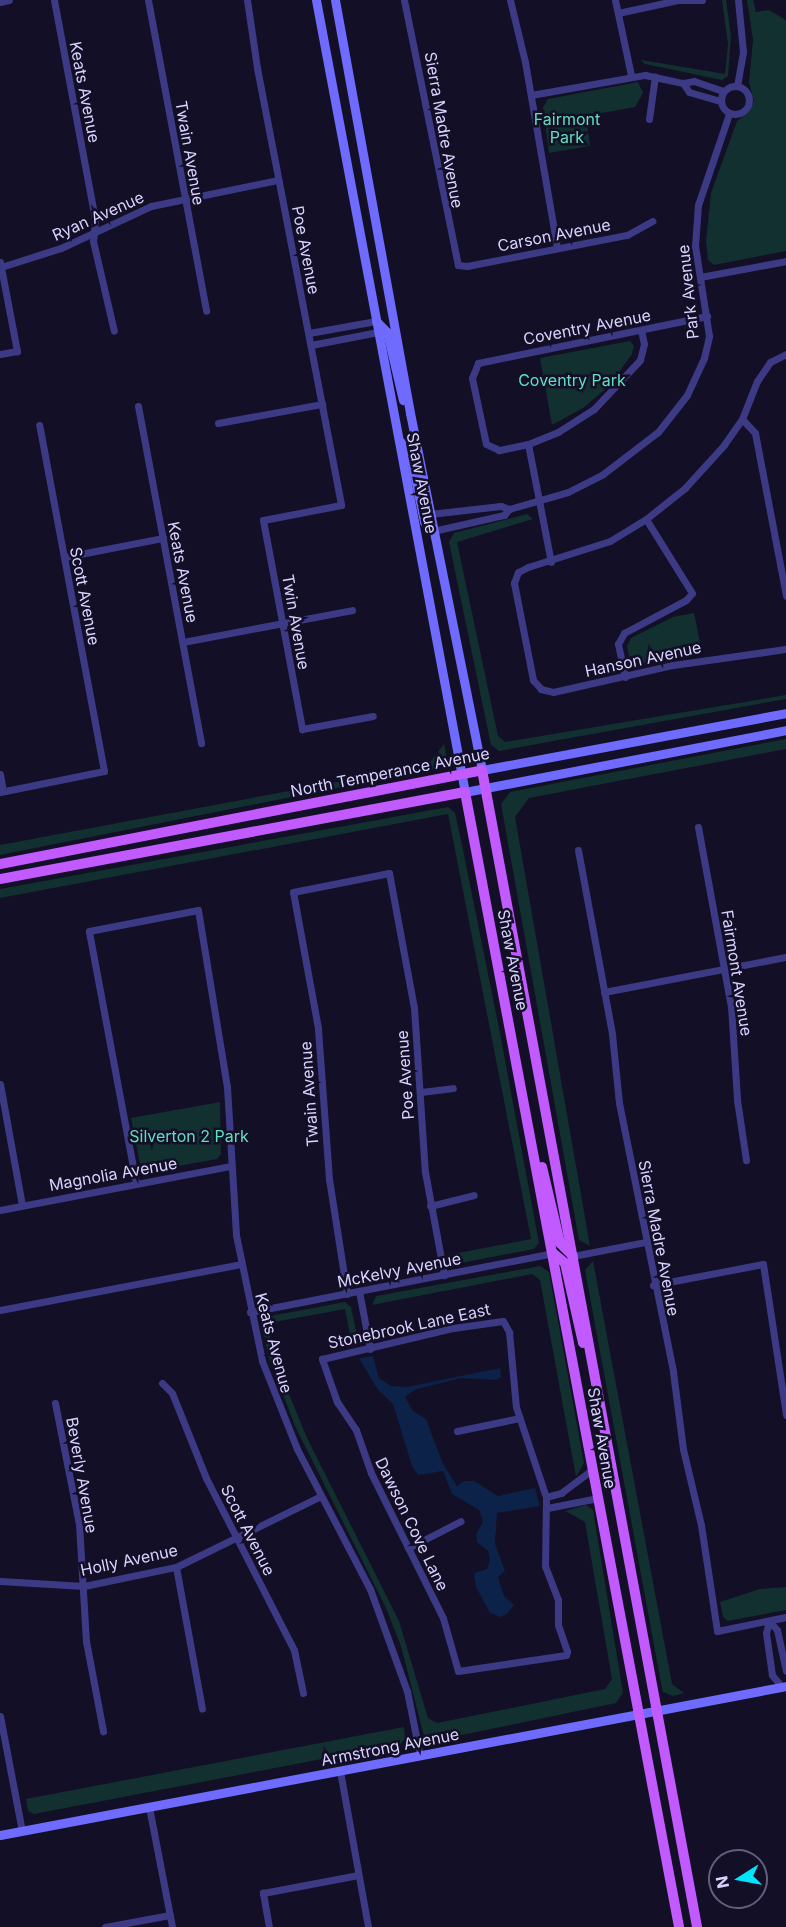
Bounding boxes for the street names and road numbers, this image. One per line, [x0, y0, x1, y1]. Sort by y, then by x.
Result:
street label: Keats Avenue [66, 40, 104, 144]
street label: Sierra Madre Avenue [421, 50, 467, 210]
street label: Twain Avenue [171, 99, 209, 207]
street label: Ryan Avenue [49, 187, 147, 245]
street label: Poe Avenue [288, 204, 324, 296]
street label: Carson Avenue [496, 215, 612, 255]
street label: Park Avenue [673, 244, 703, 340]
street label: Coventry Avenue [522, 305, 652, 349]
street label: Shaw Avenue [403, 431, 441, 535]
street label: Keats Avenue [164, 520, 202, 624]
street label: Scott Avenue [66, 545, 104, 647]
street label: Twin Avenue [278, 573, 314, 671]
street label: Hanson Avenue [583, 637, 703, 681]
street label: North Temperance Avenue [289, 743, 491, 801]
street label: Shaw Avenue [494, 908, 532, 1012]
street label: Fairmont Avenue [718, 909, 756, 1037]
street label: Poe Avenue [392, 1030, 418, 1120]
street label: Twain Avenue [296, 1041, 322, 1147]
street label: Magnolia Avenue [47, 1153, 179, 1195]
street label: Sierra Madre Avenue [634, 1158, 684, 1318]
street label: McKelvy Avenue [335, 1249, 463, 1291]
street label: Keats Avenue [251, 1291, 297, 1395]
street label: Stonebrook Lane East [326, 1299, 492, 1353]
street label: Shaw Avenue [584, 1386, 620, 1490]
street label: Beverly Avenue [62, 1416, 102, 1534]
street label: Dawson Cove Lane [371, 1454, 453, 1594]
street label: Scott Avenue [217, 1481, 279, 1579]
street label: Holly Avenue [79, 1540, 179, 1580]
street label: Armstrong Avenue [319, 1724, 461, 1770]

